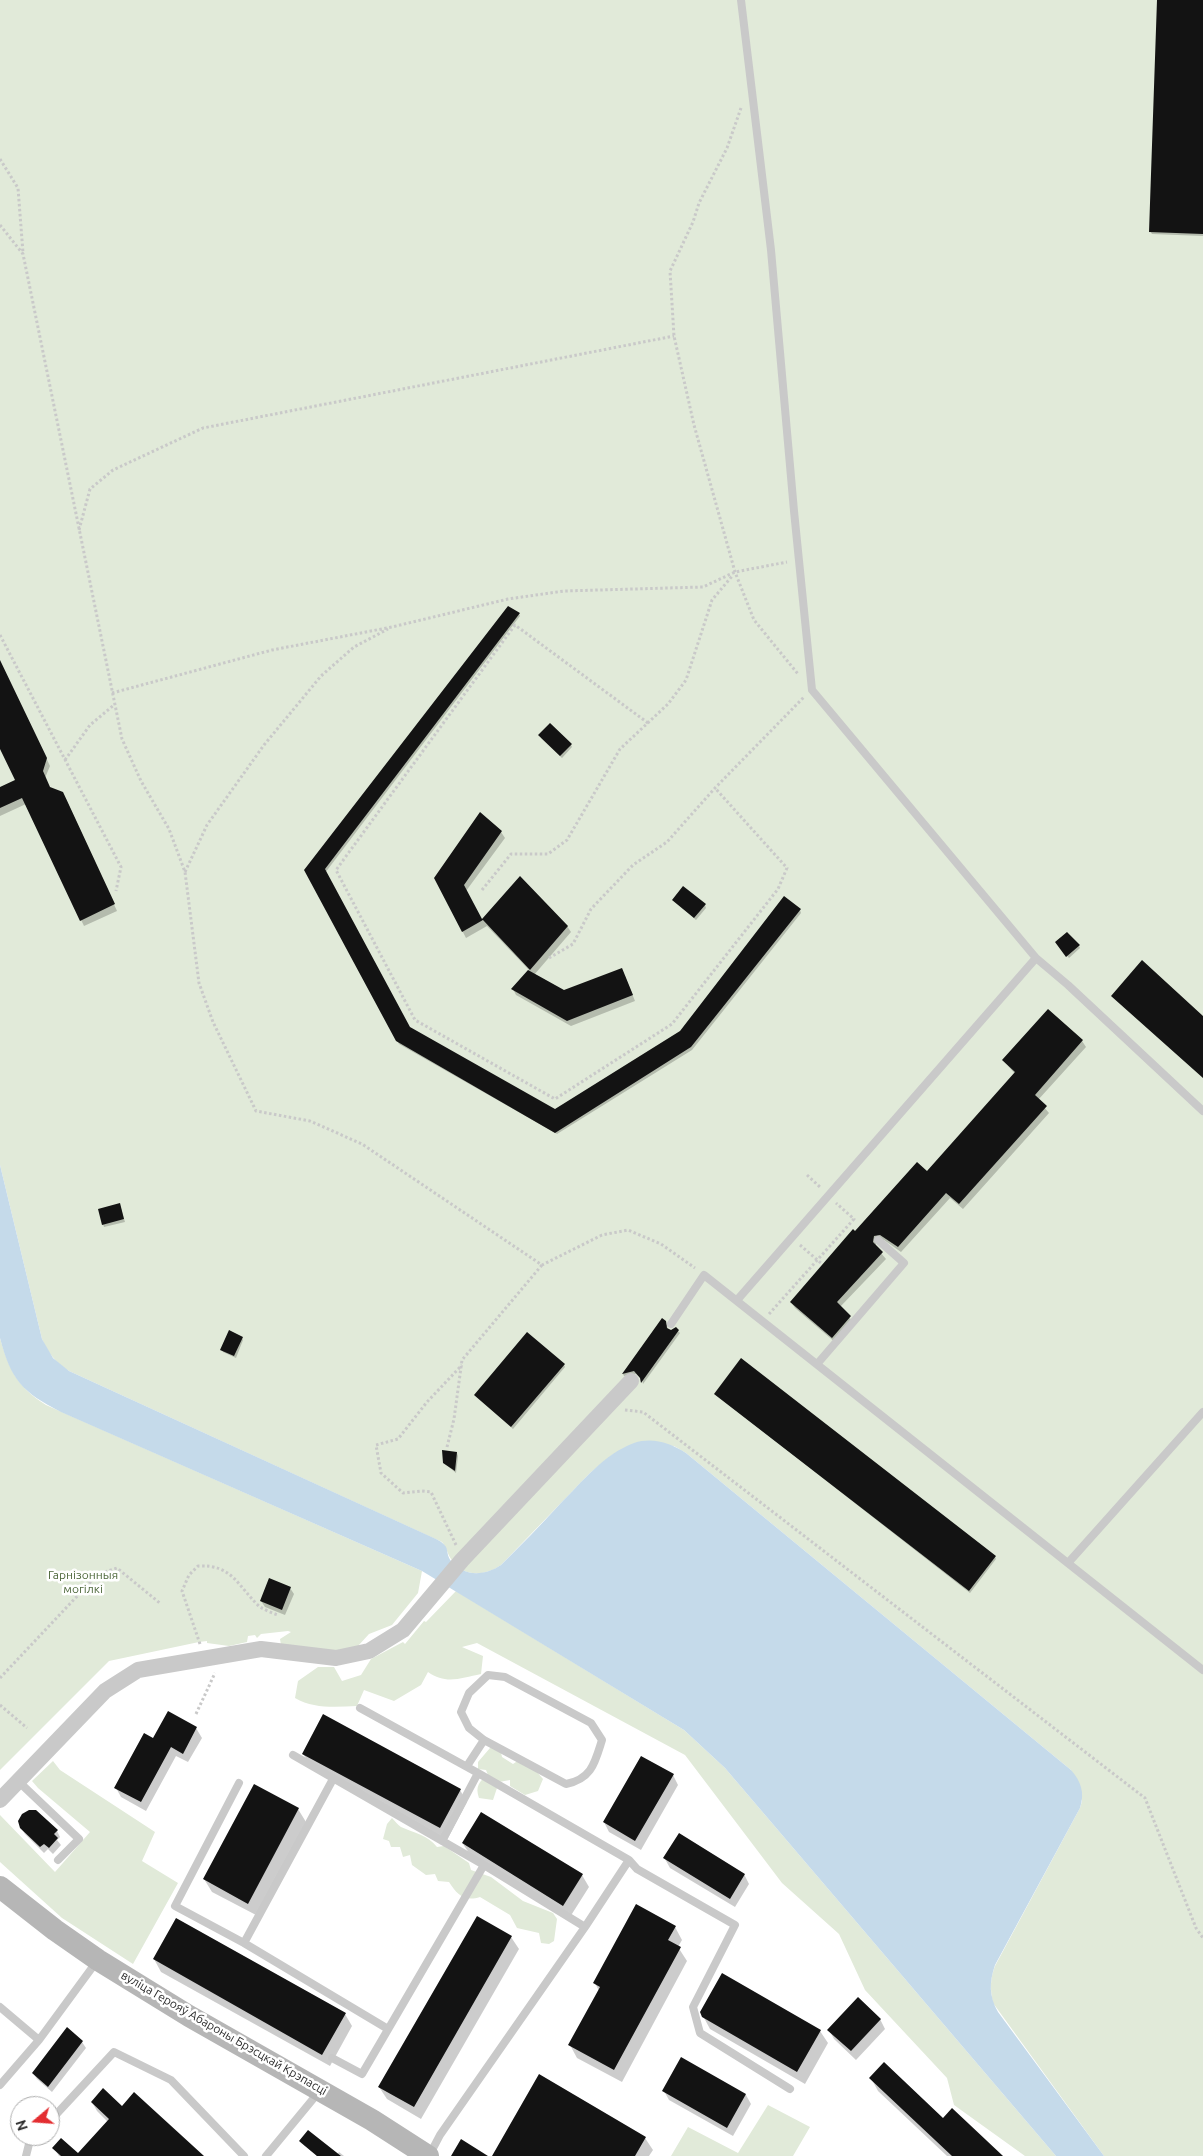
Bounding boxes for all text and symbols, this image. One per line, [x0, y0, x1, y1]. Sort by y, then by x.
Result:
park label: Гарнізонныя могілкі [48, 1568, 118, 1596]
street label: вуліца Герояў Абароны Брэсцкай Крэпасці [118, 1968, 330, 2098]
north arrow [10, 2096, 60, 2146]
text: N [12, 2118, 31, 2133]

